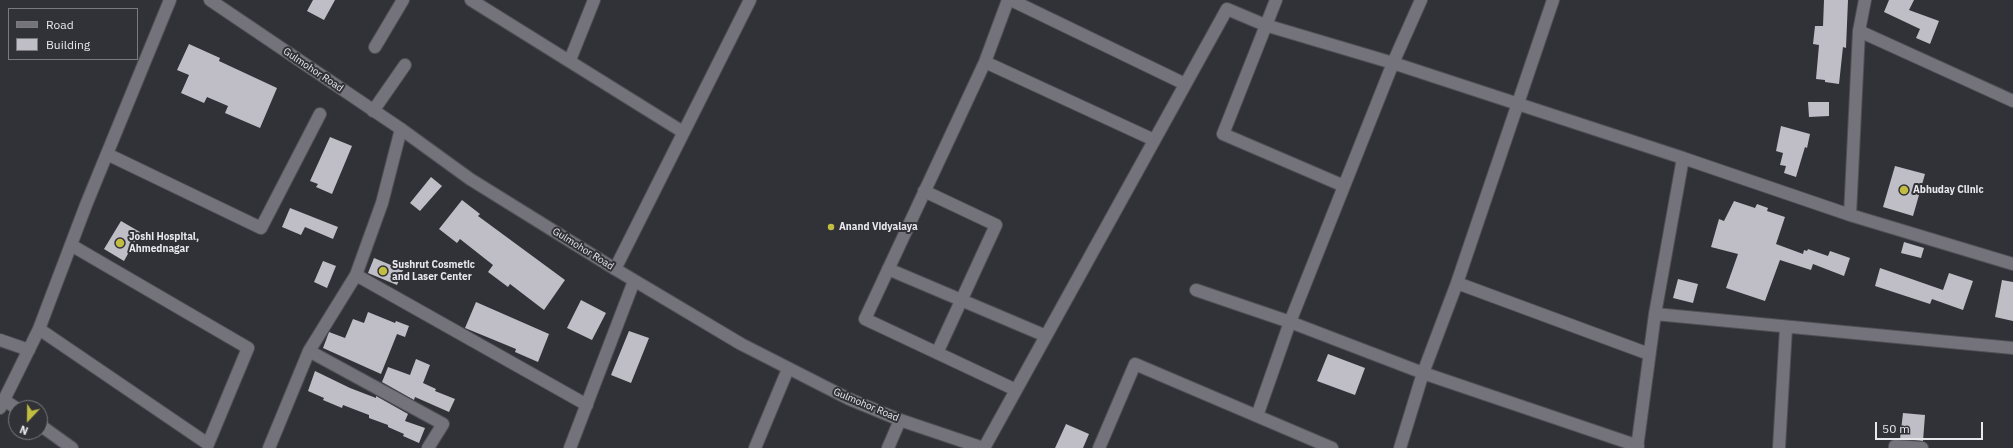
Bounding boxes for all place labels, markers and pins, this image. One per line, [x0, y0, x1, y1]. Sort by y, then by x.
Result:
marker: Abhuday Clinic [1898, 184, 1910, 196]
place label: Abhuday Clinic [1913, 184, 1984, 196]
place label: Anand Vidyalaya [839, 221, 918, 233]
marker: Anand Vidyalaya [826, 222, 836, 232]
place label: Joshi Hospital, Ahmednagar [129, 231, 199, 254]
marker: Joshi Hospital, Ahmednagar [114, 237, 126, 249]
place label: Sushrut Cosmetic and Laser Center [392, 259, 475, 282]
marker: Sushrut Cosmetic and Laser Center [377, 265, 389, 277]

